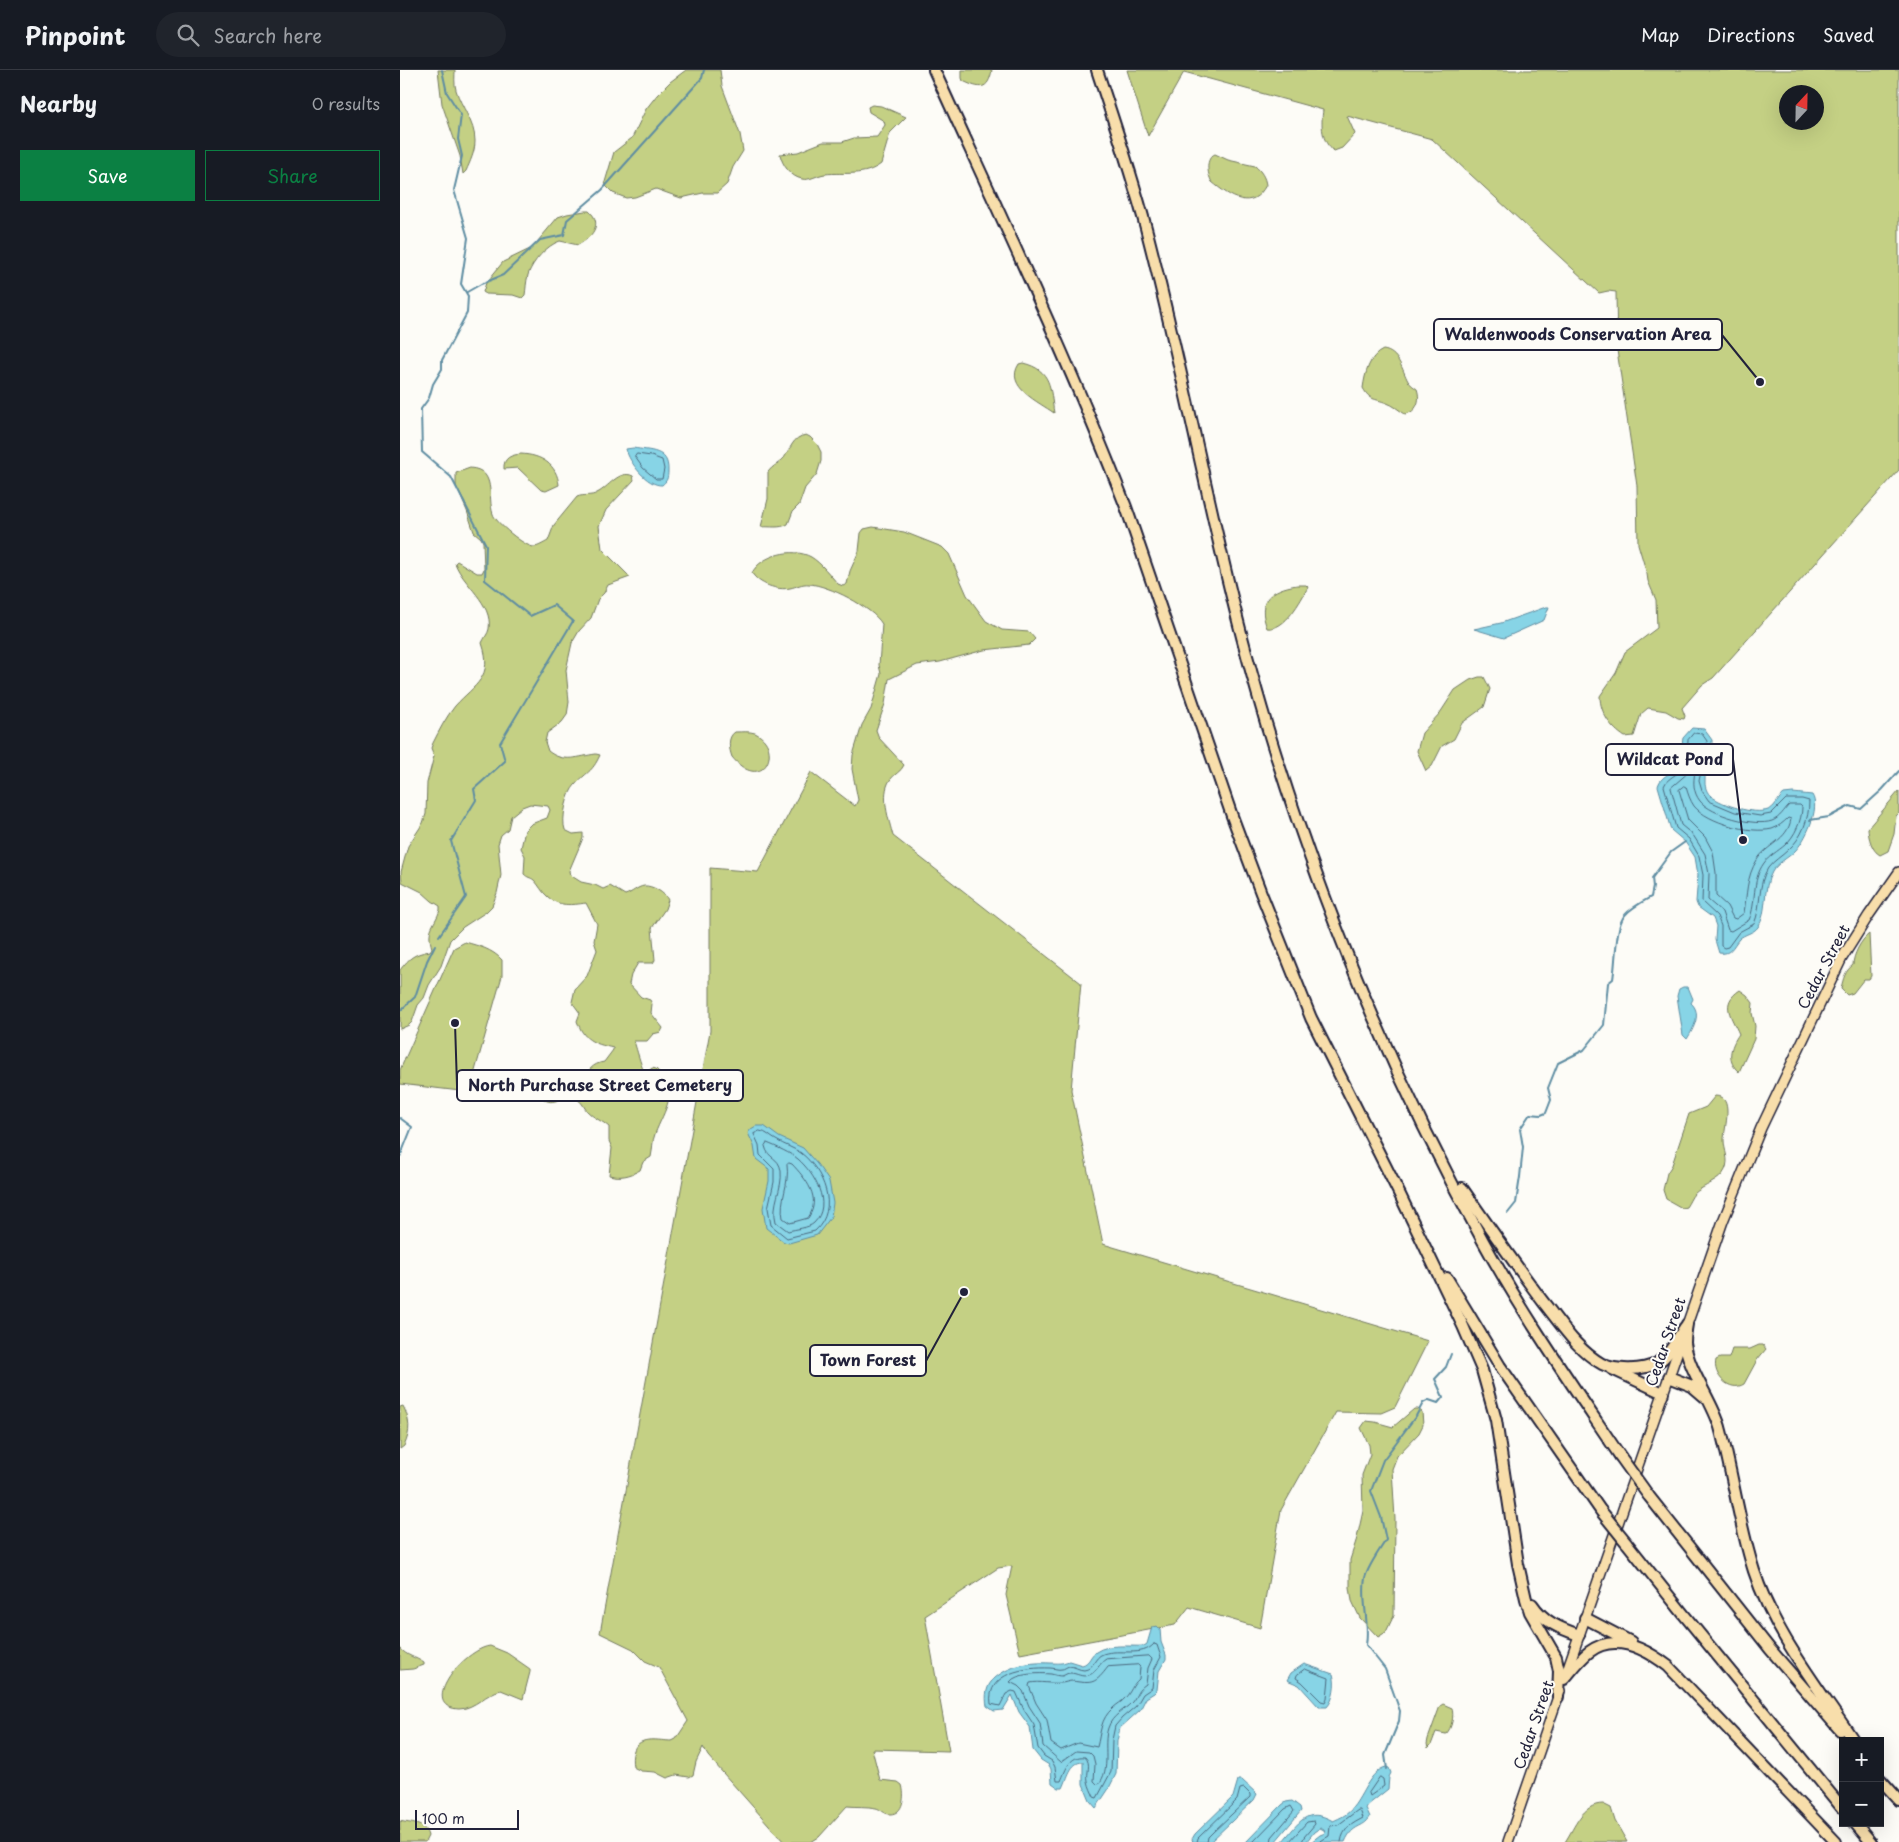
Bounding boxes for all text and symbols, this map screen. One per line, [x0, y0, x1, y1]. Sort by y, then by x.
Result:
search box [156, 12, 506, 57]
text: Pinpoint [25, 17, 126, 53]
icon: search [174, 21, 202, 49]
text: Search here [214, 21, 322, 49]
text: Map [1641, 21, 1679, 48]
text: Directions [1707, 21, 1795, 48]
text: Saved [1823, 21, 1874, 48]
north arrow [1779, 85, 1824, 130]
text: Nearby [20, 87, 97, 119]
text: 0 results [312, 91, 380, 115]
button: Save [20, 150, 195, 201]
button: Share [205, 150, 380, 201]
callout: Waldenwoods Conservation Area [1434, 319, 1722, 350]
text: Waldenwoods Conservation Area [1444, 321, 1712, 345]
callout: Wildcat Pond [1606, 744, 1733, 775]
text: Wildcat Pond [1617, 746, 1724, 770]
street label: Cedar Street [1791, 920, 1855, 1013]
callout: North Purchase Street Cemetery [457, 1070, 743, 1101]
text: North Purchase Street Cemetery [468, 1072, 732, 1096]
street label: Cedar Street [1639, 1294, 1691, 1389]
callout: Town Forest [810, 1345, 926, 1376]
text: Town Forest [820, 1347, 917, 1371]
street label: Cedar Street [1507, 1677, 1559, 1772]
map controls [1839, 1737, 1884, 1827]
button: + [1839, 1737, 1884, 1782]
button: − [1839, 1782, 1884, 1827]
scale bar [415, 1807, 519, 1830]
text: 100 m [422, 1808, 465, 1829]

